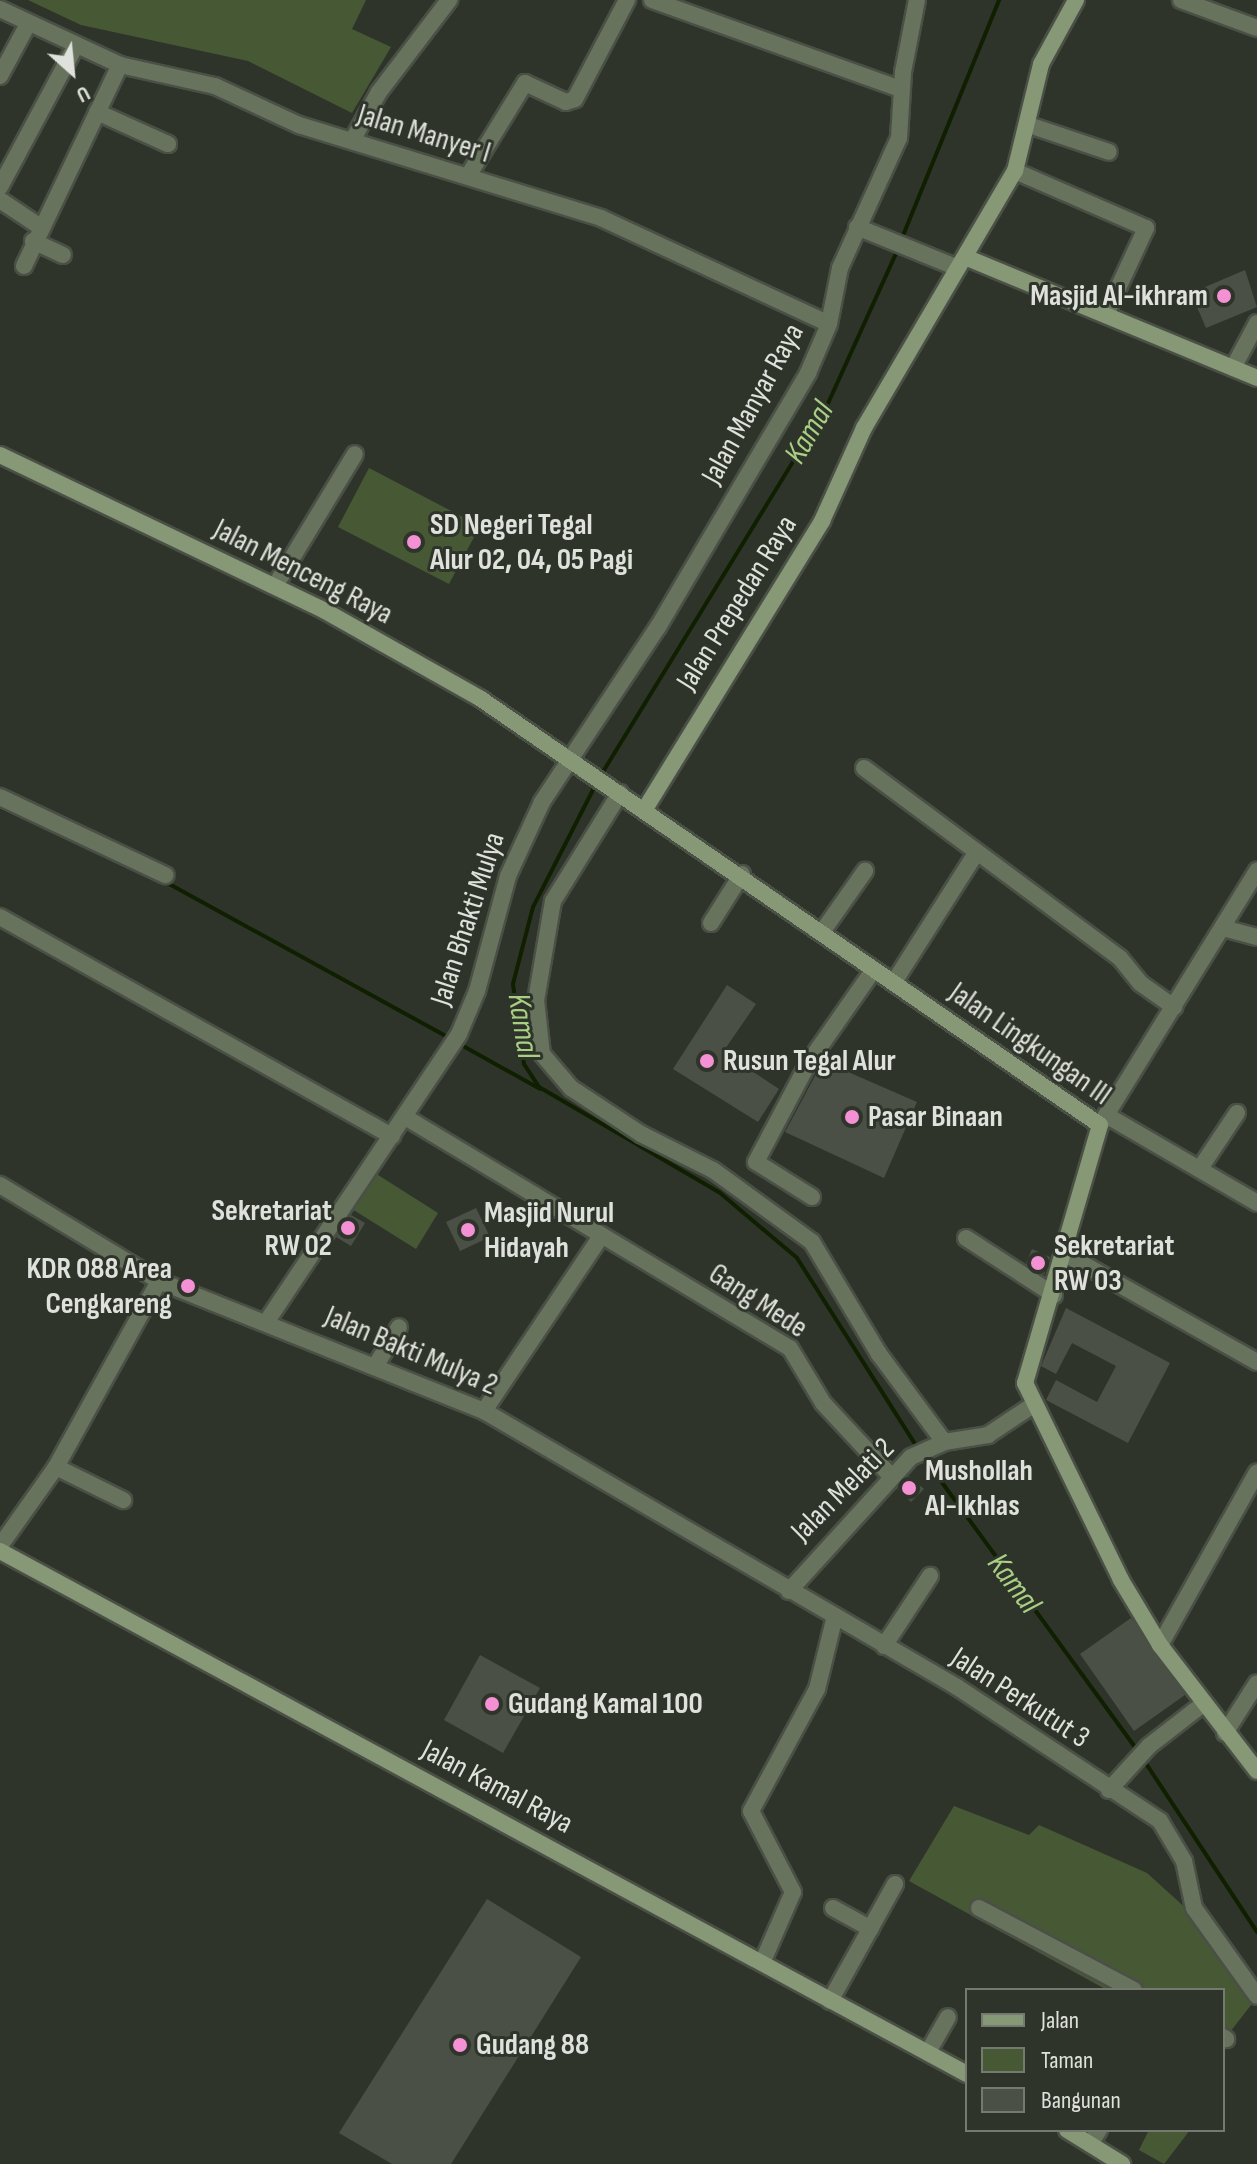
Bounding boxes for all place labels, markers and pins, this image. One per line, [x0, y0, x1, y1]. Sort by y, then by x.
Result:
place label: Masjid Al-ikhram [1030, 278, 1208, 314]
marker: Masjid Al-ikhram [1215, 287, 1233, 305]
place label: SD Negeri Tegal Alur 02, 04, 05 Pagi [430, 507, 633, 578]
marker: SD Negeri Tegal Alur 02, 04, 05 Pagi [405, 533, 423, 551]
place label: Rusun Tegal Alur [723, 1043, 896, 1079]
marker: Rusun Tegal Alur [698, 1052, 716, 1070]
place label: Pasar Binaan [868, 1099, 1003, 1135]
marker: Pasar Binaan [843, 1108, 861, 1126]
place label: Sekretariat RW 02 [212, 1193, 332, 1264]
place label: Masjid Nurul Hidayah [484, 1195, 614, 1266]
marker: Sekretariat RW 02 [339, 1219, 357, 1237]
marker: Masjid Nurul Hidayah [459, 1221, 477, 1239]
place label: Sekretariat RW 03 [1054, 1228, 1174, 1298]
place label: KDR 088 Area Cengkareng [26, 1251, 172, 1322]
marker: Sekretariat RW 03 [1029, 1254, 1047, 1272]
marker: KDR 088 Area Cengkareng [179, 1277, 197, 1295]
place label: Mushollah Al-Ikhlas [925, 1453, 1033, 1524]
marker: Mushollah Al-Ikhlas [900, 1479, 918, 1497]
place label: Gudang Kamal 100 [508, 1686, 703, 1722]
marker: Gudang Kamal 100 [483, 1695, 501, 1713]
place label: Gudang 88 [476, 2027, 589, 2063]
marker: Gudang 88 [451, 2036, 469, 2054]

